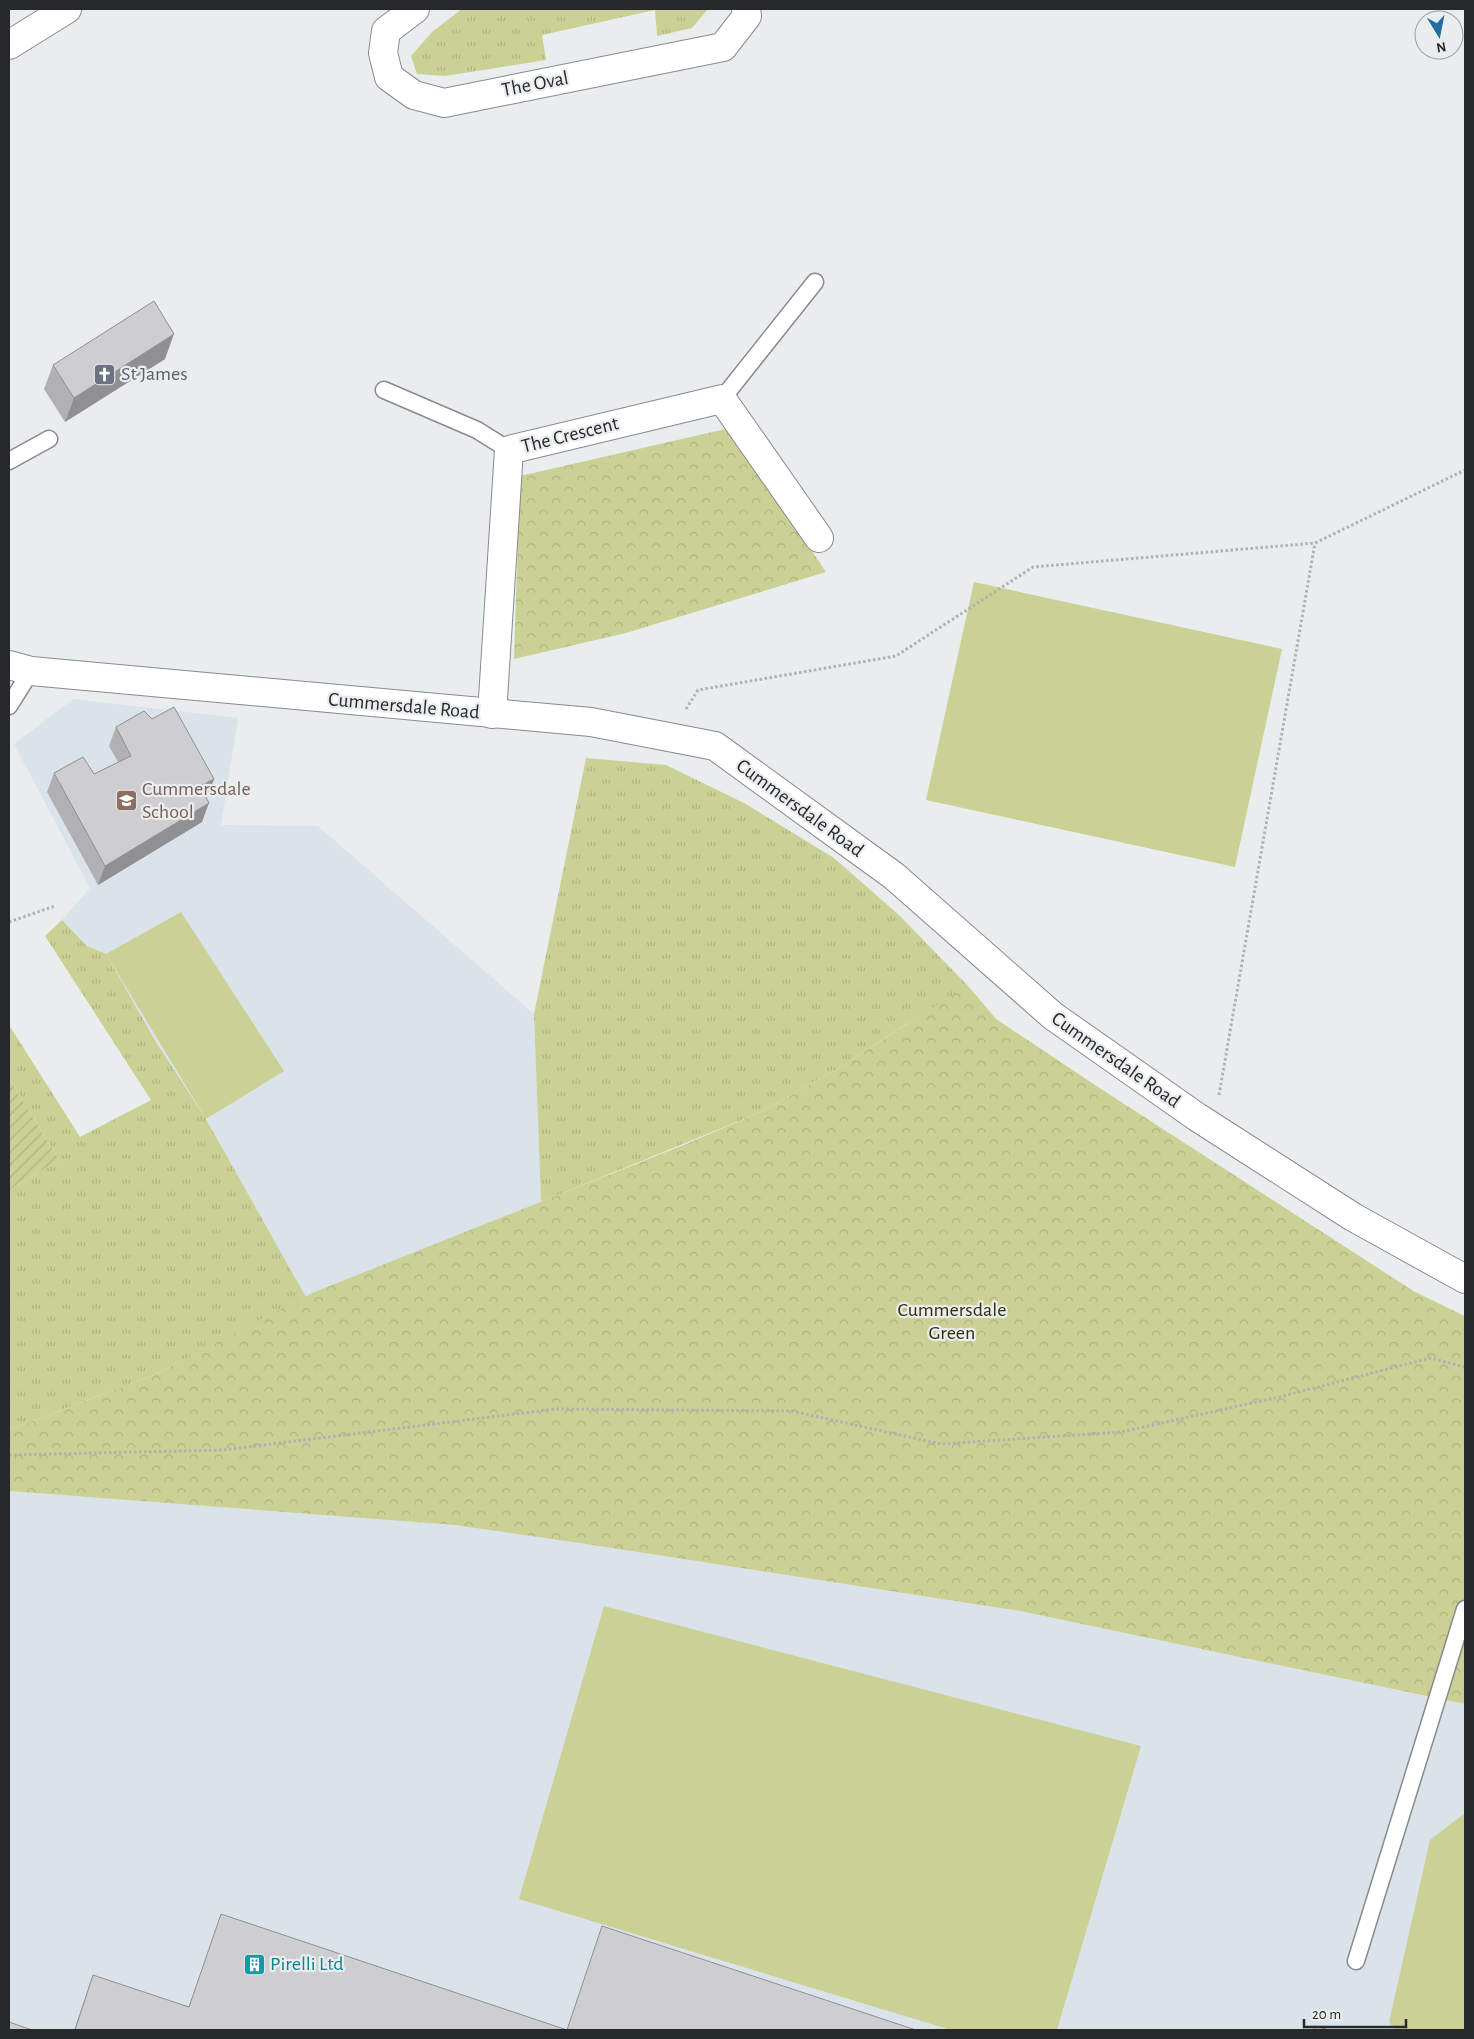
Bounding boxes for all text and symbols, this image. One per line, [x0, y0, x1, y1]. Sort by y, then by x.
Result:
north arrow [1414, 10, 1464, 60]
text: N [1435, 39, 1447, 55]
street label: The Oval [500, 68, 570, 100]
church icon: St James [93, 362, 117, 386]
place label: St James [121, 364, 188, 384]
street label: The Crescent [519, 413, 621, 457]
street label: Cummersdale Road [327, 689, 481, 723]
street label: Cummersdale Road [733, 755, 867, 861]
place label: Cummersdale School [142, 779, 251, 822]
school or university icon: Cummersdale School [114, 789, 138, 813]
street label: Cummersdale Road [1048, 1008, 1184, 1112]
park label: Cummersdale Green [898, 1300, 1006, 1343]
building icon: Pirelli Ltd [242, 1952, 266, 1976]
place label: Pirelli Ltd [270, 1954, 344, 1974]
scale bar [1304, 1996, 1406, 2028]
text: 20 m [1312, 2007, 1341, 2022]

